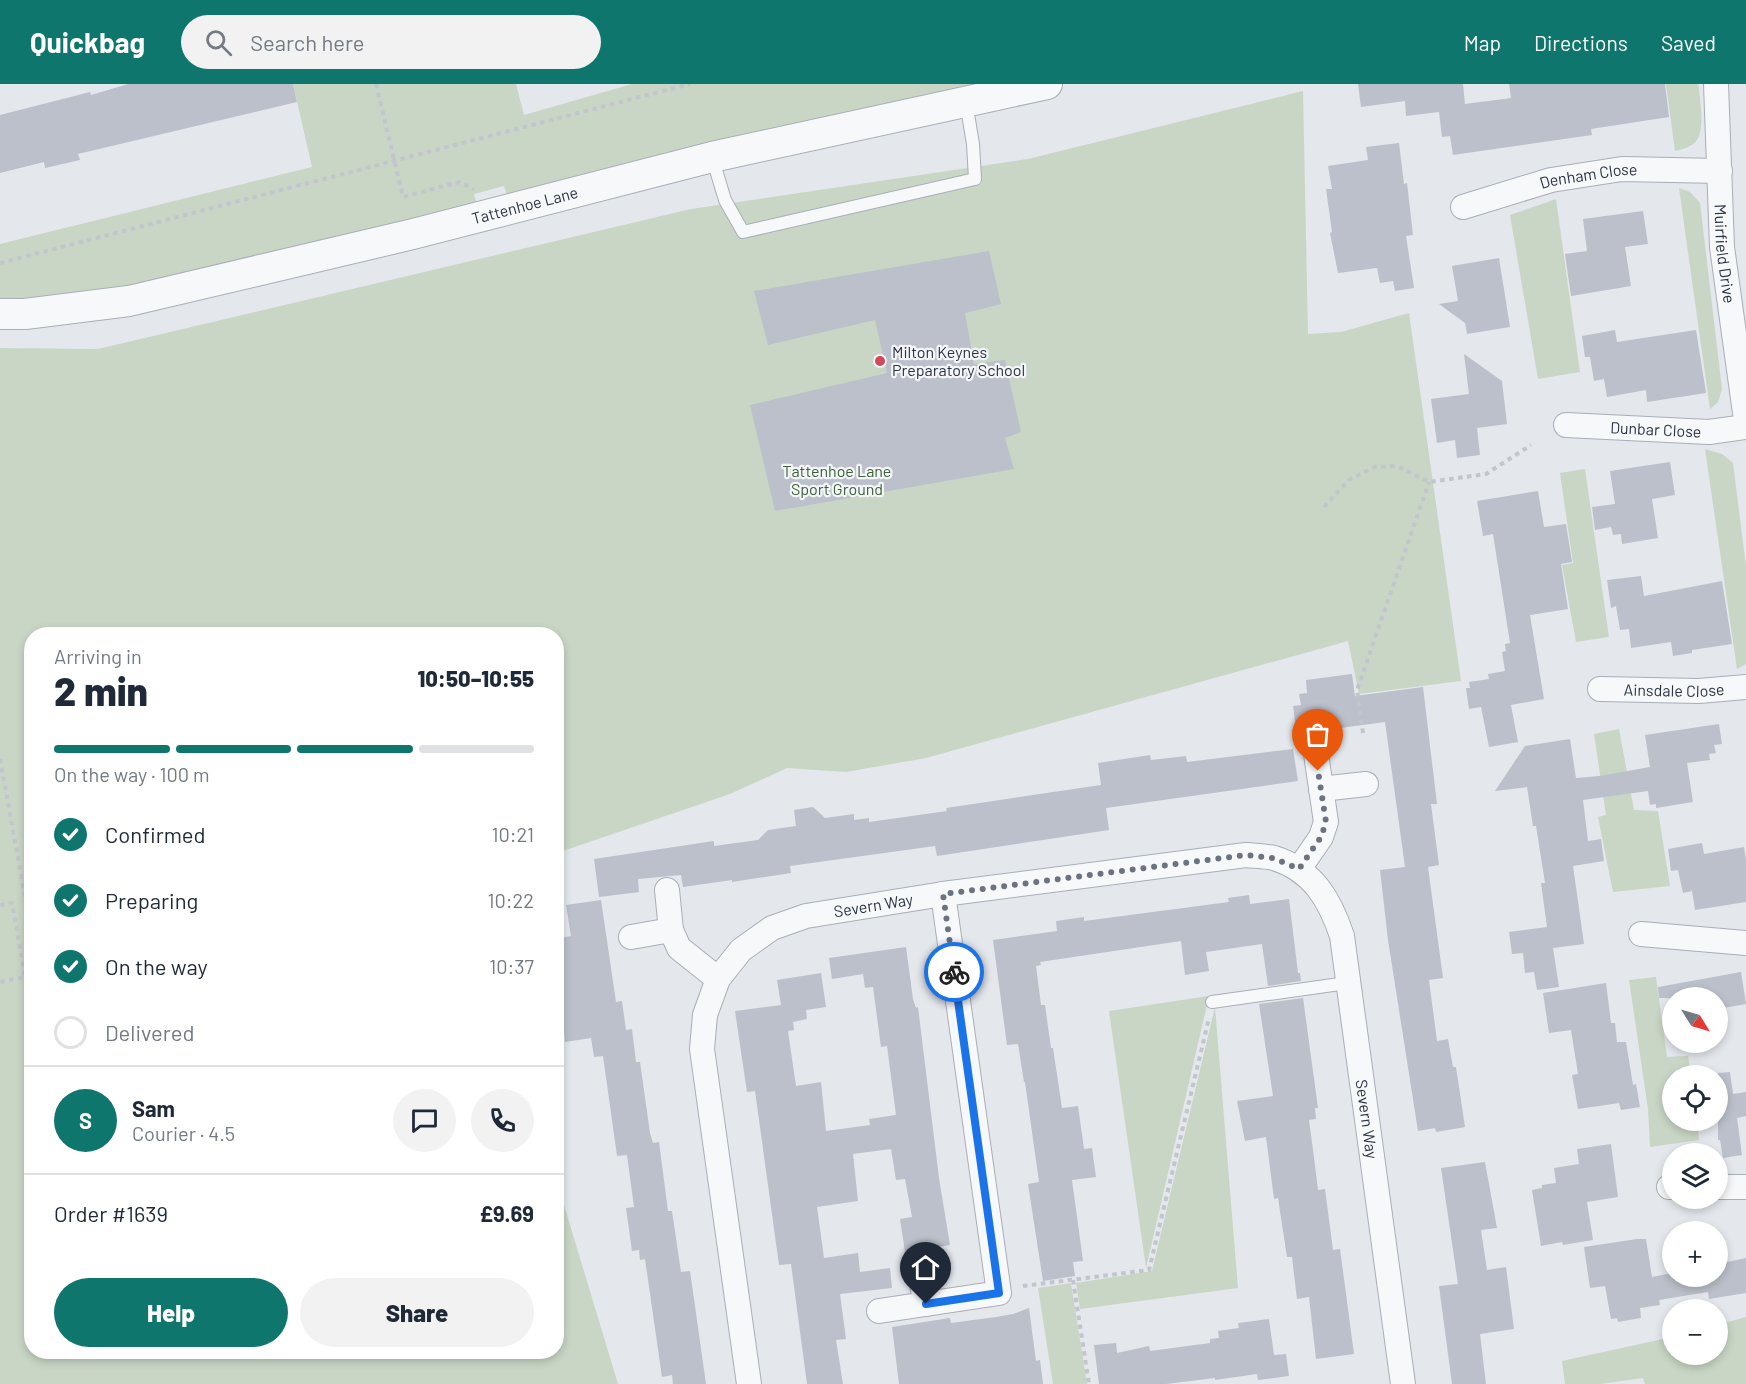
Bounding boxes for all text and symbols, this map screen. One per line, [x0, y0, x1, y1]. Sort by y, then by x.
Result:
search box [181, 15, 601, 69]
text: Quickbag [30, 25, 145, 59]
icon: search [202, 26, 235, 59]
text: Search here [250, 29, 365, 55]
text: Map [1464, 30, 1501, 55]
text: Directions [1534, 30, 1628, 55]
text: Saved [1661, 30, 1716, 55]
street label: Denham Close [1537, 159, 1638, 192]
street label: Tattenhoe Lane [470, 182, 580, 228]
street label: Muirfield Drive [1711, 204, 1740, 304]
place label: Milton Keynes Preparatory School [892, 342, 1025, 379]
marker: Milton Keynes Preparatory School [873, 354, 887, 368]
street label: Dunbar Close [1610, 417, 1702, 441]
park label: Tattenhoe Lane Sport Ground [783, 461, 891, 498]
text: Arriving in [54, 644, 142, 668]
text: 10:50–10:55 [417, 665, 534, 691]
text: 2 min [54, 667, 148, 714]
street label: Ainsdale Close [1623, 679, 1725, 700]
pin [1292, 709, 1343, 771]
icon: bag [1301, 718, 1334, 751]
text: On the way · 100 m [54, 762, 210, 786]
icon: check [54, 818, 87, 851]
text: Confirmed [105, 821, 205, 847]
text: 10:21 [491, 822, 534, 846]
icon: check [54, 884, 87, 917]
text: Preparing [105, 887, 198, 913]
text: 10:22 [487, 888, 534, 912]
street label: Severn Way [832, 889, 915, 920]
courier [924, 942, 984, 1002]
icon: check [54, 950, 87, 983]
text: On the way [105, 953, 208, 979]
text: 10:37 [489, 954, 534, 978]
icon: bike [938, 956, 971, 989]
north arrow [1662, 987, 1728, 1053]
map controls [1662, 987, 1728, 1365]
text: Delivered [105, 1019, 194, 1045]
button: locate [1662, 1065, 1728, 1131]
street label: Severn Way [1353, 1078, 1382, 1161]
button: chat [393, 1089, 456, 1152]
button: phone [471, 1089, 534, 1152]
text: Sam [132, 1095, 175, 1121]
text: S [79, 1107, 92, 1133]
text: Courier · 4.5 [132, 1121, 235, 1145]
button: layers [1662, 1143, 1728, 1209]
text: Order #1639 [54, 1200, 168, 1226]
text: £9.69 [479, 1200, 534, 1226]
button: + [1662, 1221, 1728, 1287]
pin [900, 1242, 951, 1304]
icon: home [909, 1251, 942, 1284]
button: Help [54, 1278, 288, 1347]
button: Share [300, 1278, 534, 1347]
button: − [1662, 1299, 1728, 1365]

